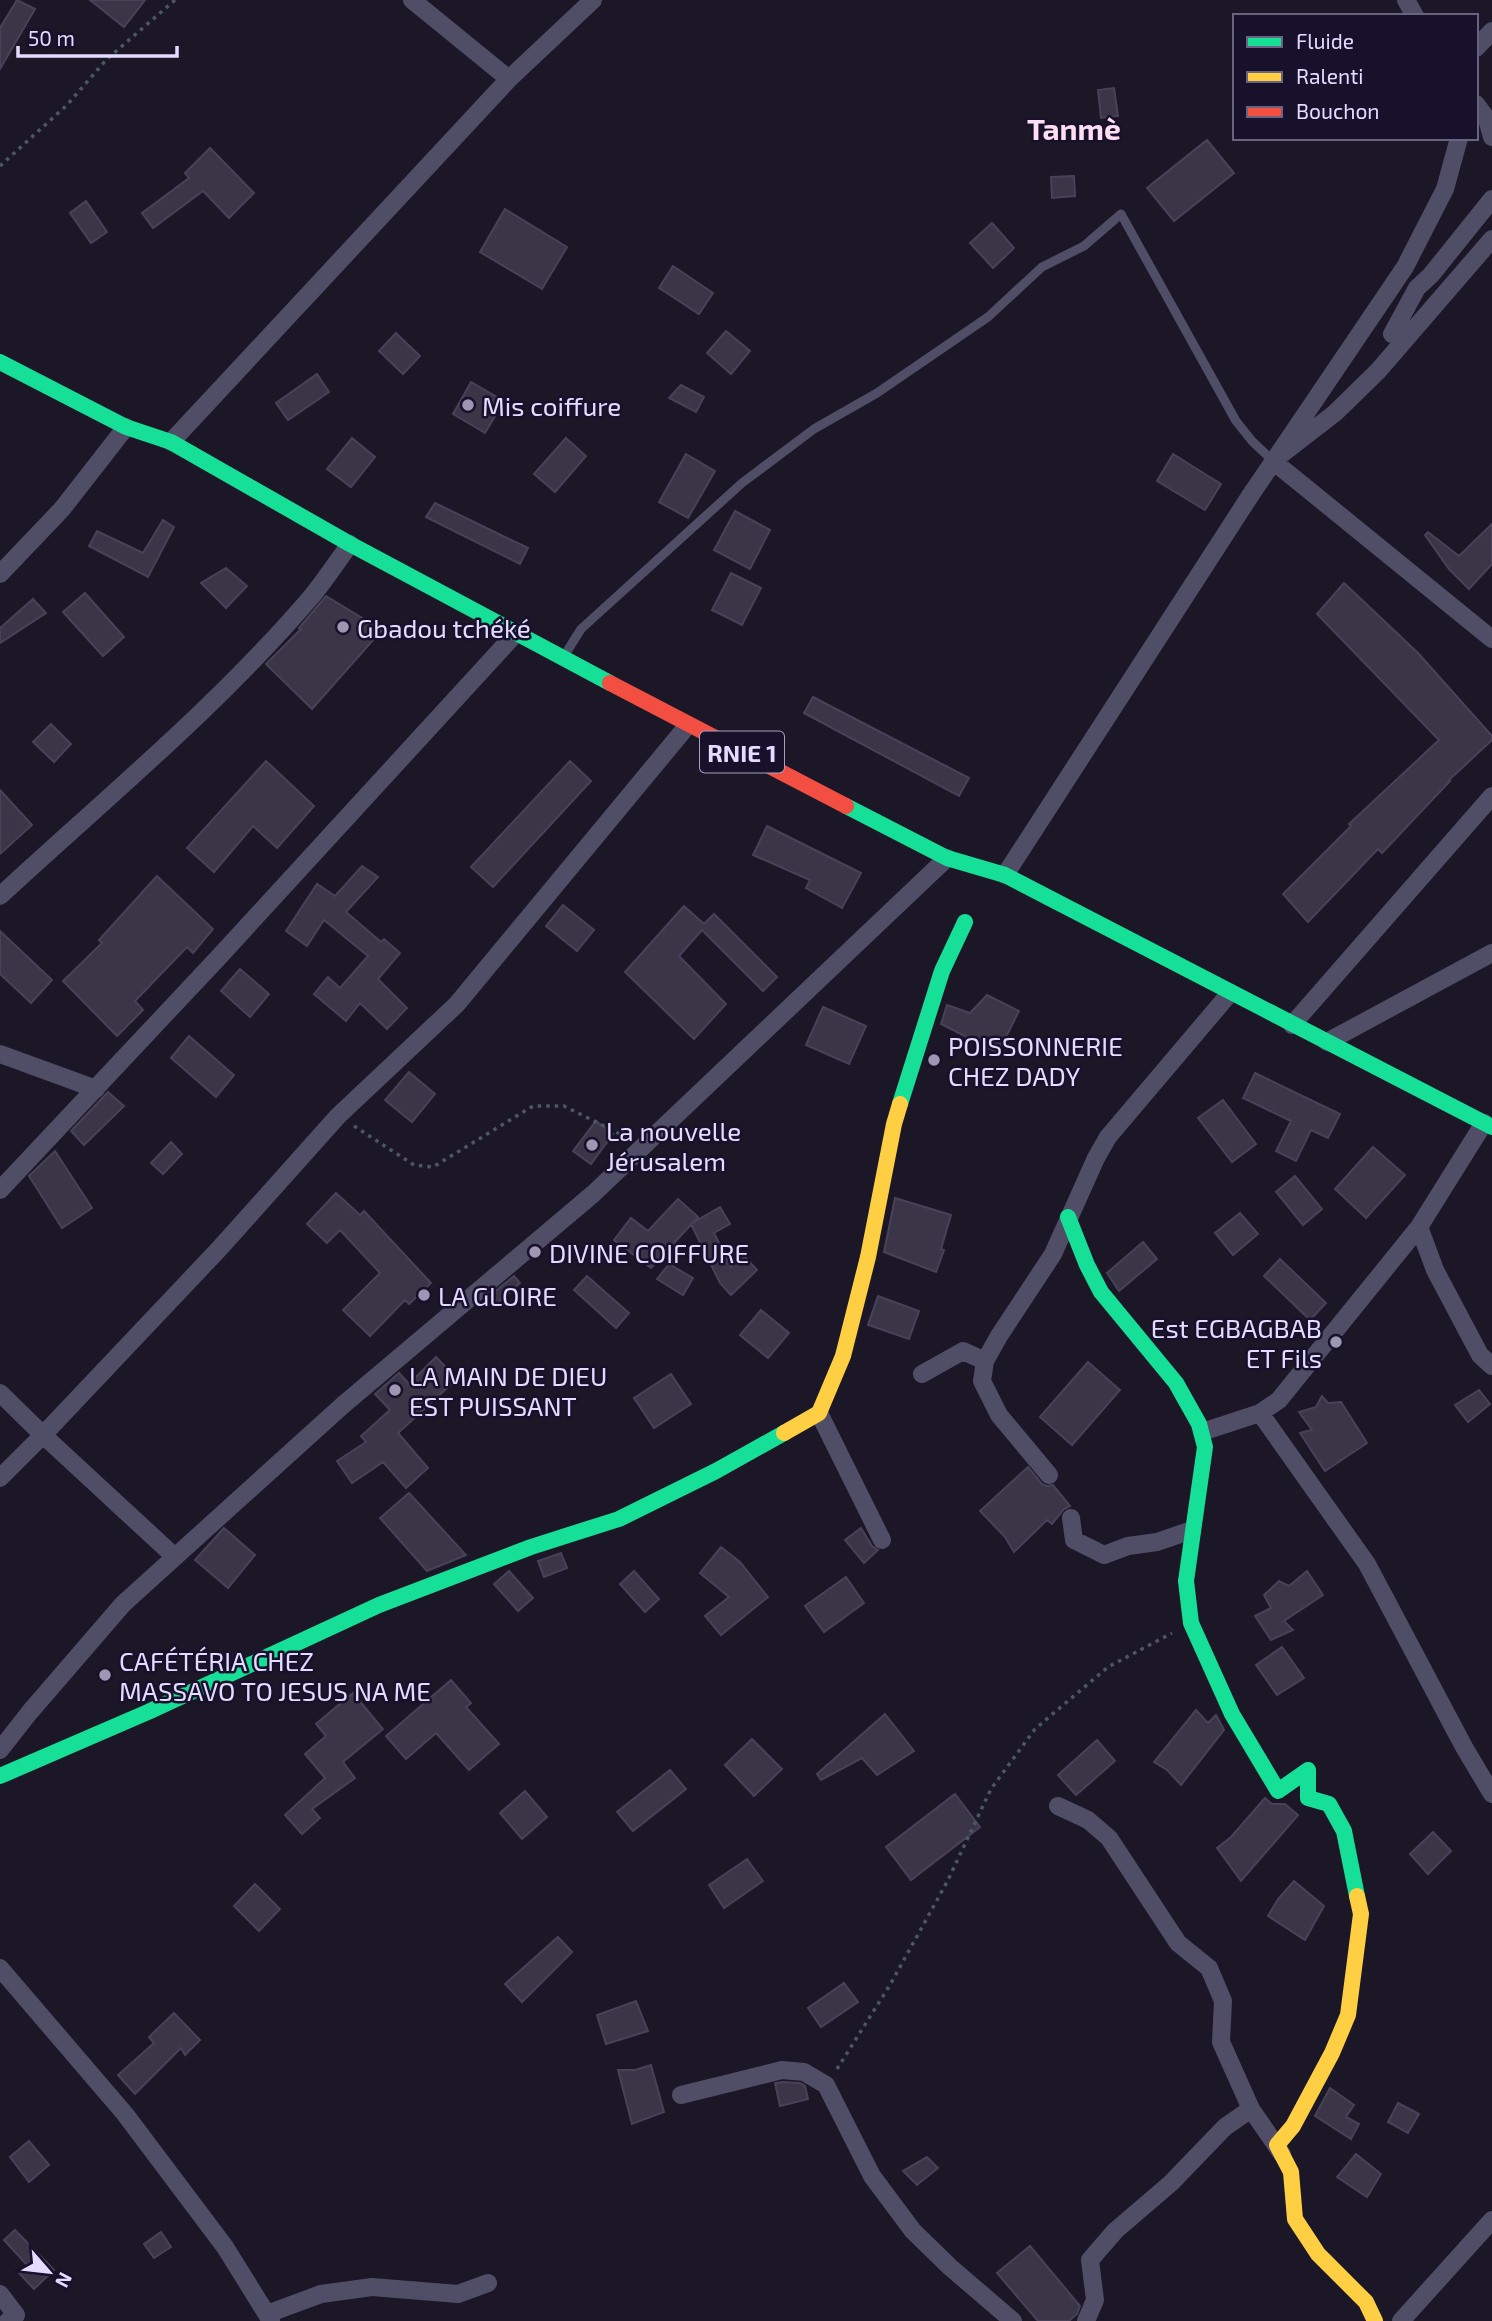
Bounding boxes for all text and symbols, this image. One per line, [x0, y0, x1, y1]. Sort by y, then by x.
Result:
scale bar [18, 14, 177, 58]
legend [1233, 14, 1478, 140]
text: 50 m [28, 25, 75, 50]
text: Fluide [1296, 28, 1354, 53]
text: Ralenti [1296, 63, 1363, 88]
text: Bouchon [1296, 98, 1380, 123]
district label: Tanmè [1027, 110, 1121, 146]
place label: Mis coiffure [482, 390, 621, 421]
marker: Mis coiffure [460, 397, 476, 413]
place label: Gbadou tchéké [357, 612, 531, 643]
marker: Gbadou tchéké [335, 619, 351, 635]
road number: RNIE 1 [700, 732, 784, 772]
place label: POISSONNERIE CHEZ DADY [948, 1030, 1123, 1091]
marker: POISSONNERIE CHEZ DADY [926, 1052, 942, 1068]
place label: La nouvelle Jérusalem [606, 1115, 741, 1176]
marker: La nouvelle Jérusalem [584, 1137, 600, 1153]
place label: DIVINE COIFFURE [549, 1237, 749, 1268]
marker: DIVINE COIFFURE [527, 1244, 543, 1260]
place label: LA GLOIRE [438, 1280, 557, 1311]
marker: LA GLOIRE [416, 1287, 432, 1303]
place label: Est EGBAGBAB ET Fils [1151, 1312, 1322, 1373]
marker: Est EGBAGBAB ET Fils [1328, 1334, 1344, 1350]
place label: LA MAIN DE DIEU EST PUISSANT [409, 1360, 607, 1421]
marker: LA MAIN DE DIEU EST PUISSANT [387, 1382, 403, 1398]
place label: CAFÉTÉRIA CHEZ MASSAVO TO JESUS NA ME [119, 1645, 431, 1706]
marker: CAFÉTÉRIA CHEZ MASSAVO TO JESUS NA ME [97, 1667, 113, 1683]
north arrow [14, 2237, 84, 2307]
text: N [51, 2269, 78, 2292]

